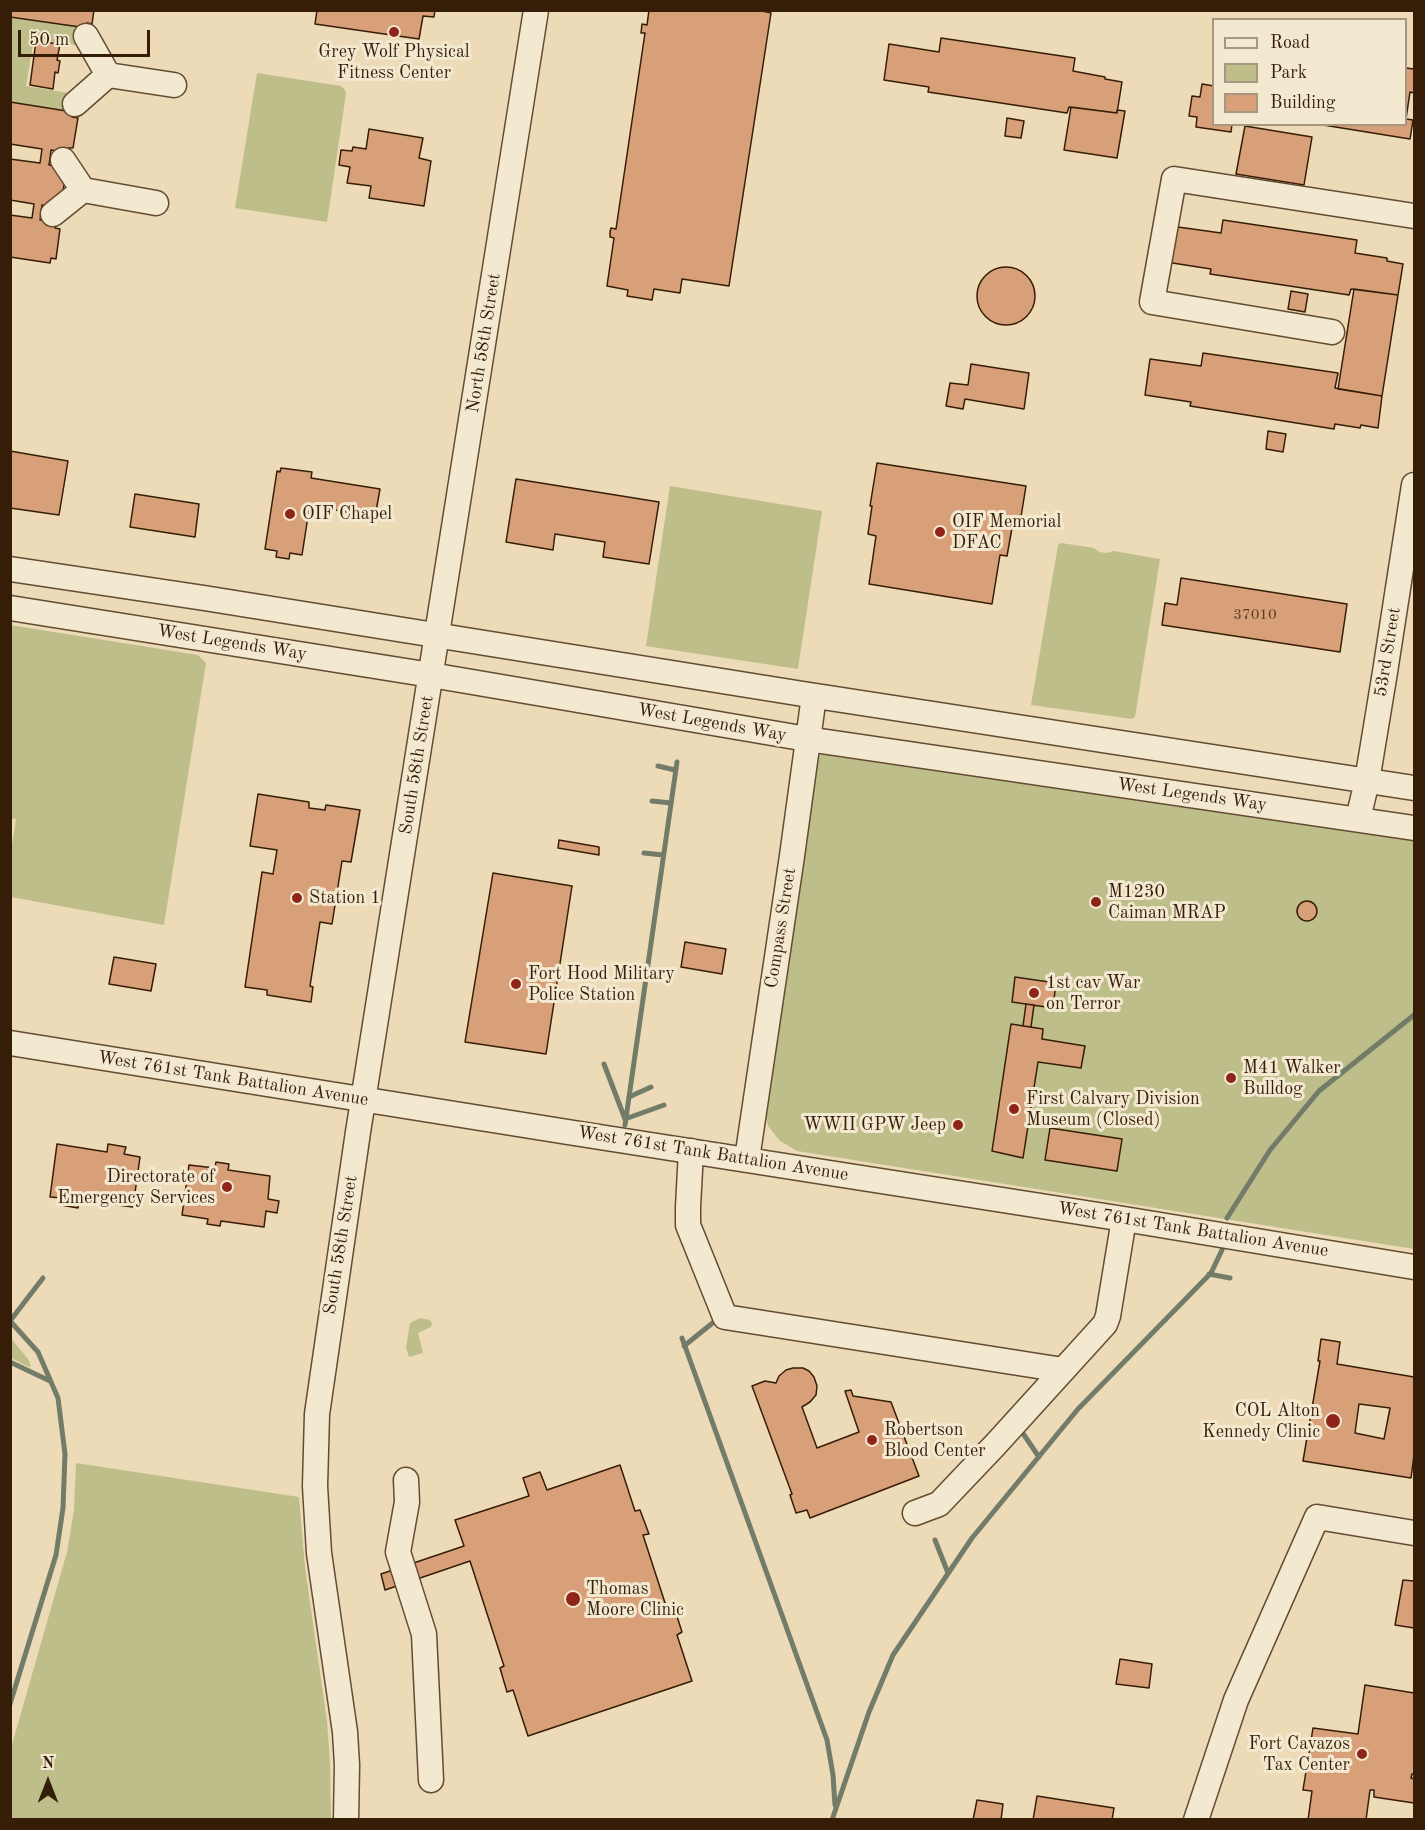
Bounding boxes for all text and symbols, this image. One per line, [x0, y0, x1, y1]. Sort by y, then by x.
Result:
scale bar [21, 18, 153, 56]
legend [1212, 18, 1407, 126]
marker: Grey Wolf Physical Fitness Center [387, 25, 401, 39]
text: 50 m [29, 31, 69, 49]
text: Road [1270, 34, 1310, 52]
place label: Grey Wolf Physical Fitness Center [318, 41, 470, 84]
text: Park [1270, 64, 1307, 82]
text: Building [1270, 94, 1335, 112]
street label: North 58th Street [462, 272, 506, 414]
place label: OIF Chapel [302, 503, 392, 525]
marker: OIF Chapel [283, 507, 297, 521]
place label: OIF Memorial DFAC [952, 511, 1061, 554]
marker: OIF Memorial DFAC [933, 525, 947, 539]
house number: 37010 [1233, 606, 1277, 624]
street label: 53rd Street [1370, 606, 1406, 698]
street label: West Legends Way [156, 621, 308, 665]
street label: South 58th Street [395, 694, 439, 836]
street label: West Legends Way [636, 699, 788, 747]
street label: West Legends Way [1116, 774, 1268, 816]
street label: Compass Street [761, 866, 801, 990]
place label: M1230 Caiman MRAP [1108, 881, 1226, 924]
place label: Station 1 [309, 887, 381, 909]
marker: Station 1 [290, 891, 304, 905]
marker: M1230 Caiman MRAP [1089, 895, 1103, 909]
place label: Fort Hood Military Police Station [528, 963, 675, 1006]
place label: 1st cav War on Terror [1046, 972, 1140, 1014]
marker: Fort Hood Military Police Station [509, 977, 523, 991]
marker: 1st cav War on Terror [1027, 986, 1041, 1000]
street label: West 761st Tank Battalion Avenue [96, 1047, 370, 1111]
place label: M41 Walker Bulldog [1243, 1057, 1341, 1100]
marker: M41 Walker Bulldog [1224, 1071, 1238, 1085]
place label: First Calvary Division Museum (Closed) [1026, 1088, 1200, 1130]
marker: First Calvary Division Museum (Closed) [1007, 1102, 1021, 1116]
place label: WWII GPW Jeep [803, 1114, 946, 1136]
marker: WWII GPW Jeep [951, 1118, 965, 1132]
street label: West 761st Tank Battalion Avenue [576, 1122, 850, 1186]
place label: Directorate of Emergency Services [57, 1166, 215, 1208]
street label: South 58th Street [319, 1174, 363, 1316]
marker: Directorate of Emergency Services [220, 1180, 234, 1194]
street label: West 761st Tank Battalion Avenue [1056, 1198, 1330, 1262]
place label: COL Alton Kennedy Clinic [1202, 1400, 1320, 1442]
marker: COL Alton Kennedy Clinic [1324, 1412, 1342, 1430]
place label: Robertson Blood Center [884, 1419, 986, 1462]
marker: Robertson Blood Center [865, 1433, 879, 1447]
place label: Thomas Moore Clinic [586, 1578, 684, 1620]
marker: Thomas Moore Clinic [564, 1590, 582, 1608]
place label: Fort Cavazos Tax Center [1249, 1733, 1350, 1776]
marker: Fort Cavazos Tax Center [1355, 1747, 1369, 1761]
north arrow [18, 1752, 78, 1812]
text: N [42, 1756, 54, 1772]

